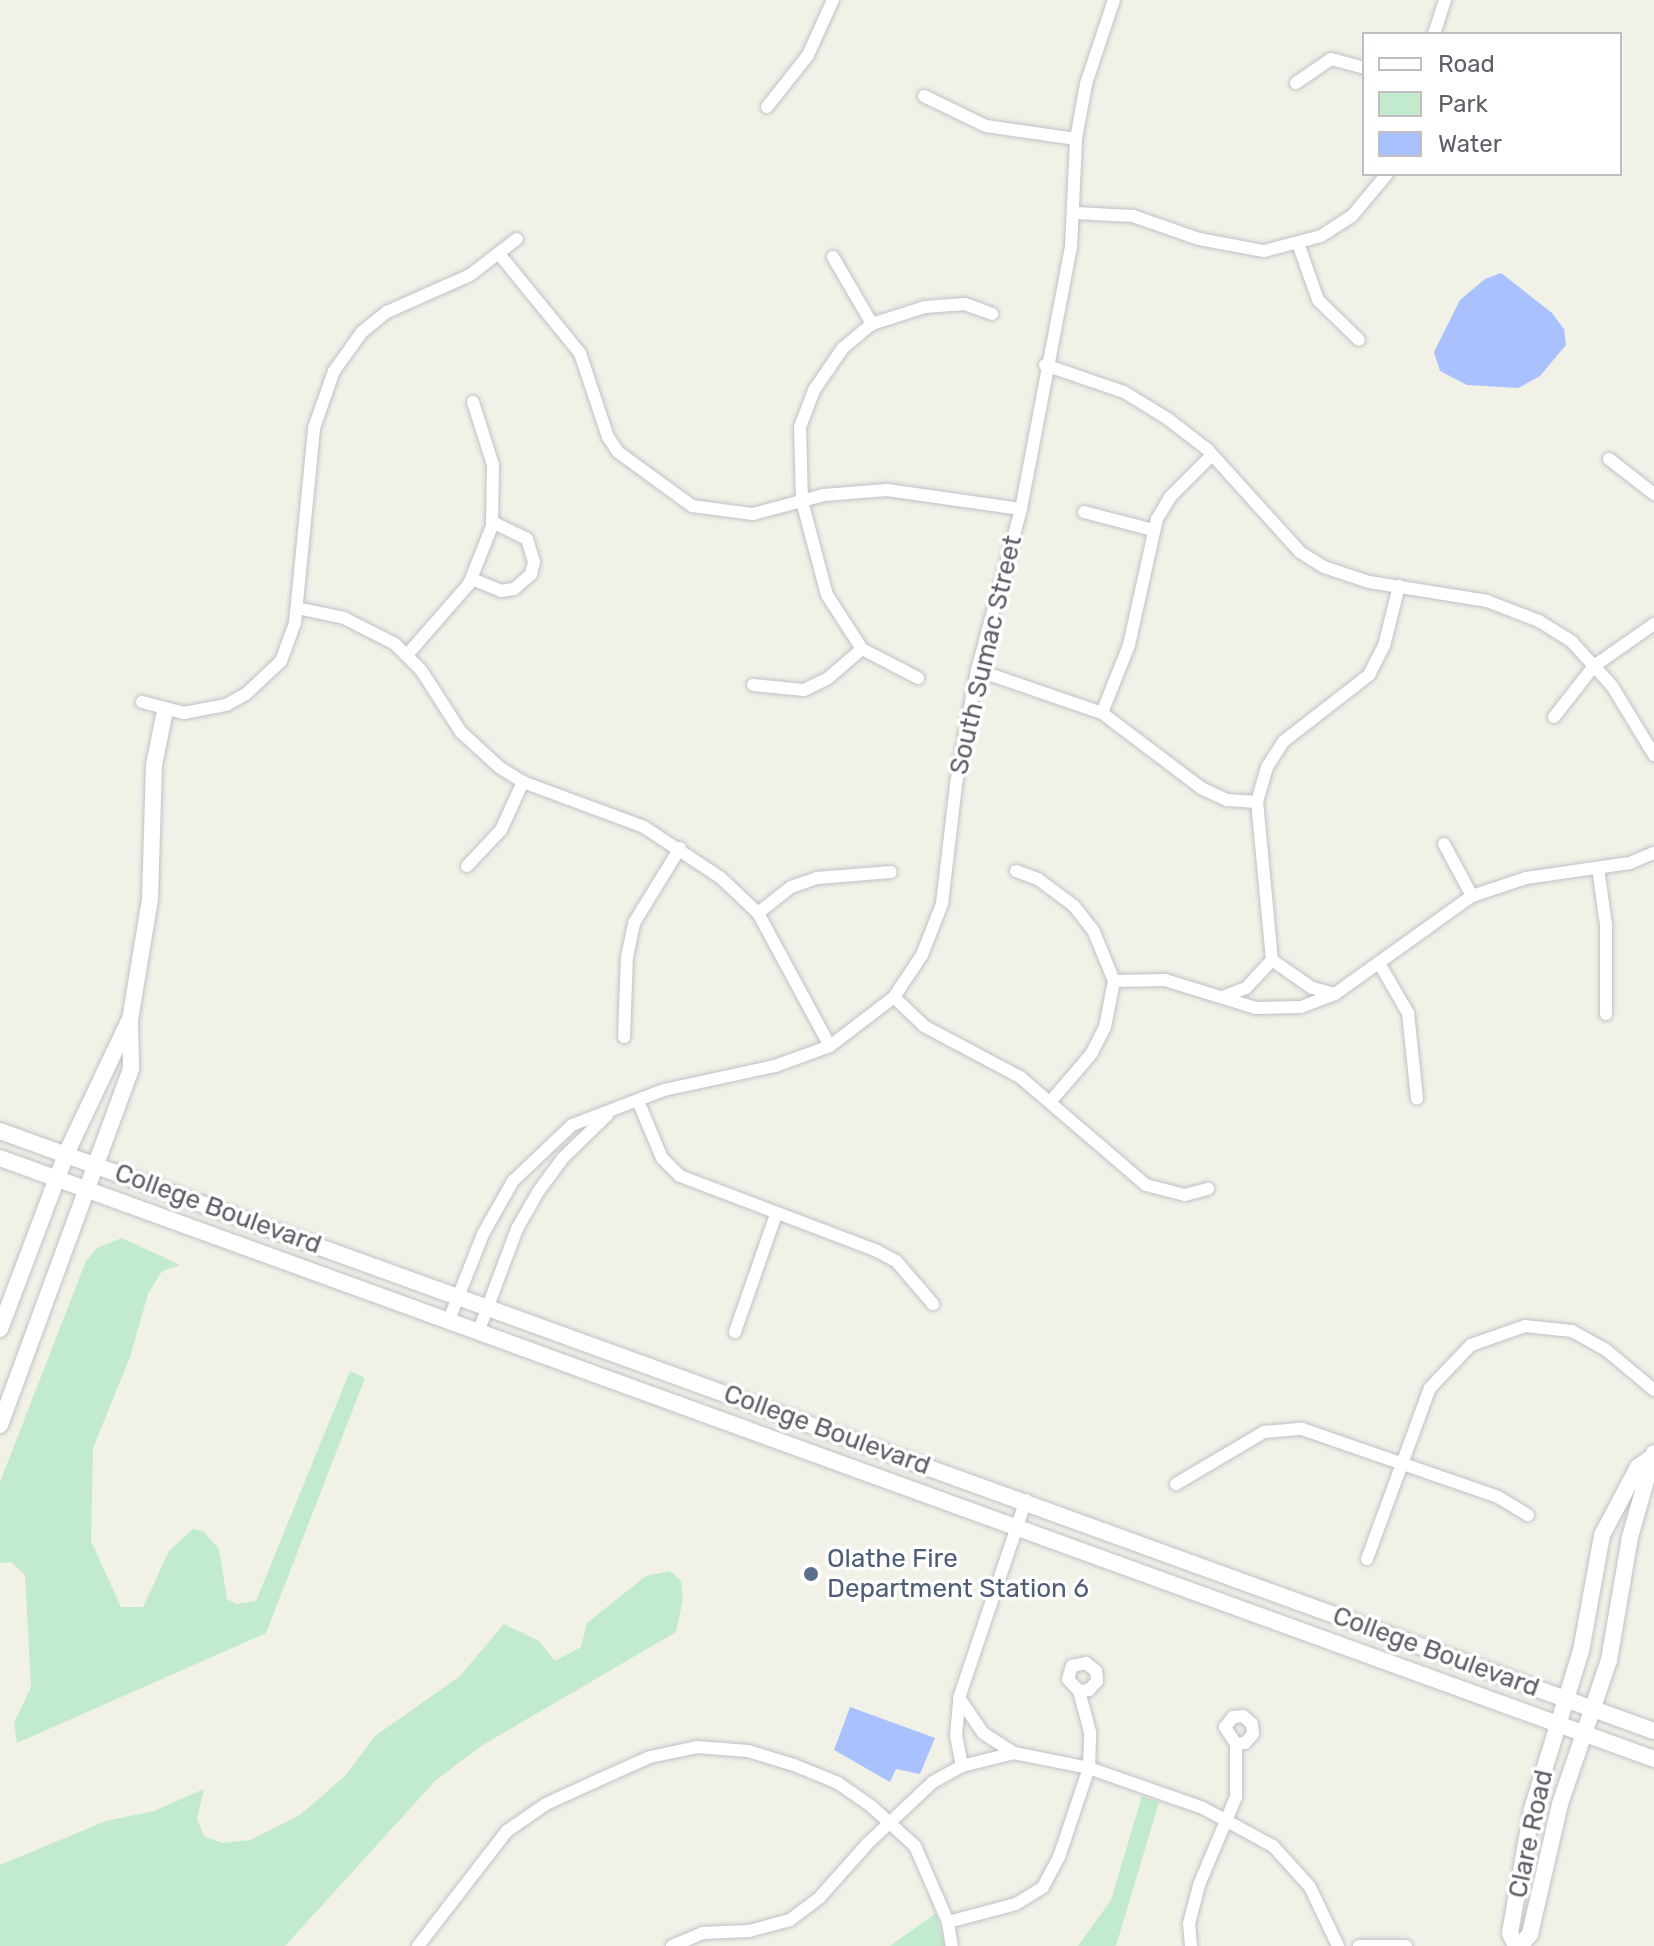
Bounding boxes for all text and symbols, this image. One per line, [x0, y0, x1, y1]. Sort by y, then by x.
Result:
legend [1362, 32, 1622, 176]
text: Road [1438, 50, 1495, 78]
text: Park [1438, 90, 1488, 118]
text: Water [1438, 130, 1502, 158]
street label: South Sumac Street [943, 532, 1029, 778]
street label: College Boulevard [110, 1157, 326, 1261]
street label: College Boulevard [719, 1378, 935, 1482]
place label: Olathe Fire Department Station 6 [827, 1543, 1089, 1604]
marker: Olathe Fire Department Station 6 [802, 1565, 820, 1583]
street label: College Boulevard [1328, 1600, 1544, 1704]
street label: Clare Road [1502, 1767, 1560, 1901]

